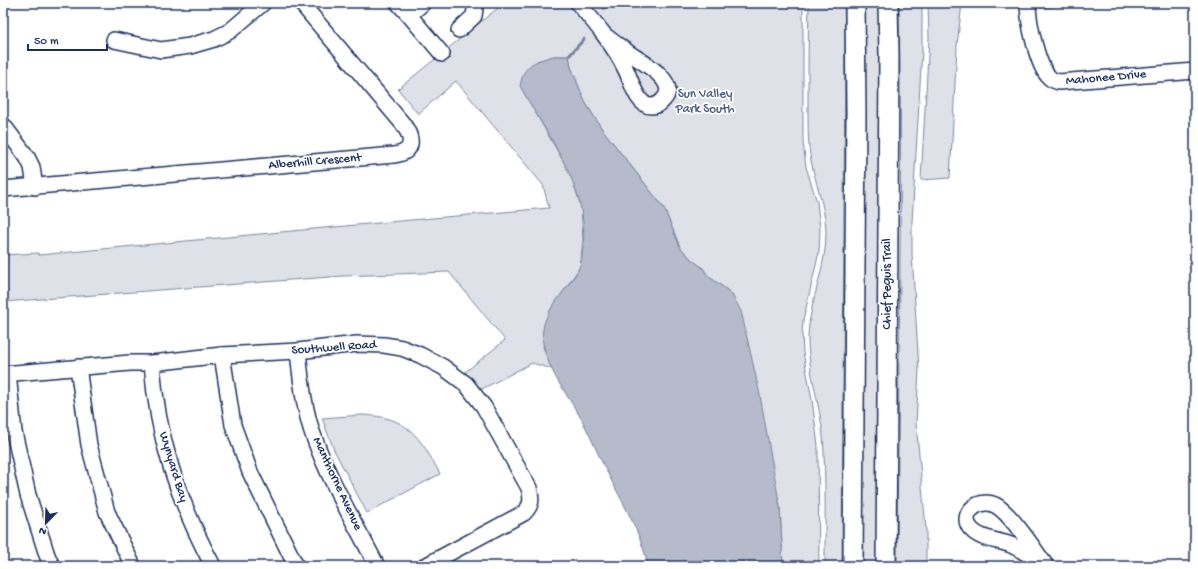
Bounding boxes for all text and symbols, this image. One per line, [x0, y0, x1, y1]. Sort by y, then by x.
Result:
scale bar [28, 26, 107, 52]
text: 50 m [34, 35, 59, 49]
street label: Mahonee Drive [1065, 67, 1147, 89]
park label: Sun Valley Park South [674, 87, 735, 117]
street label: Alberhill Crescent [268, 150, 364, 174]
street label: Chief Peguis Trail [880, 238, 895, 330]
street label: Southwell Road [291, 337, 378, 358]
street label: Wynyard Bay [155, 430, 191, 505]
street label: Manthorne Avenue [309, 435, 365, 533]
north arrow [26, 503, 66, 543]
text: N [37, 523, 49, 537]

